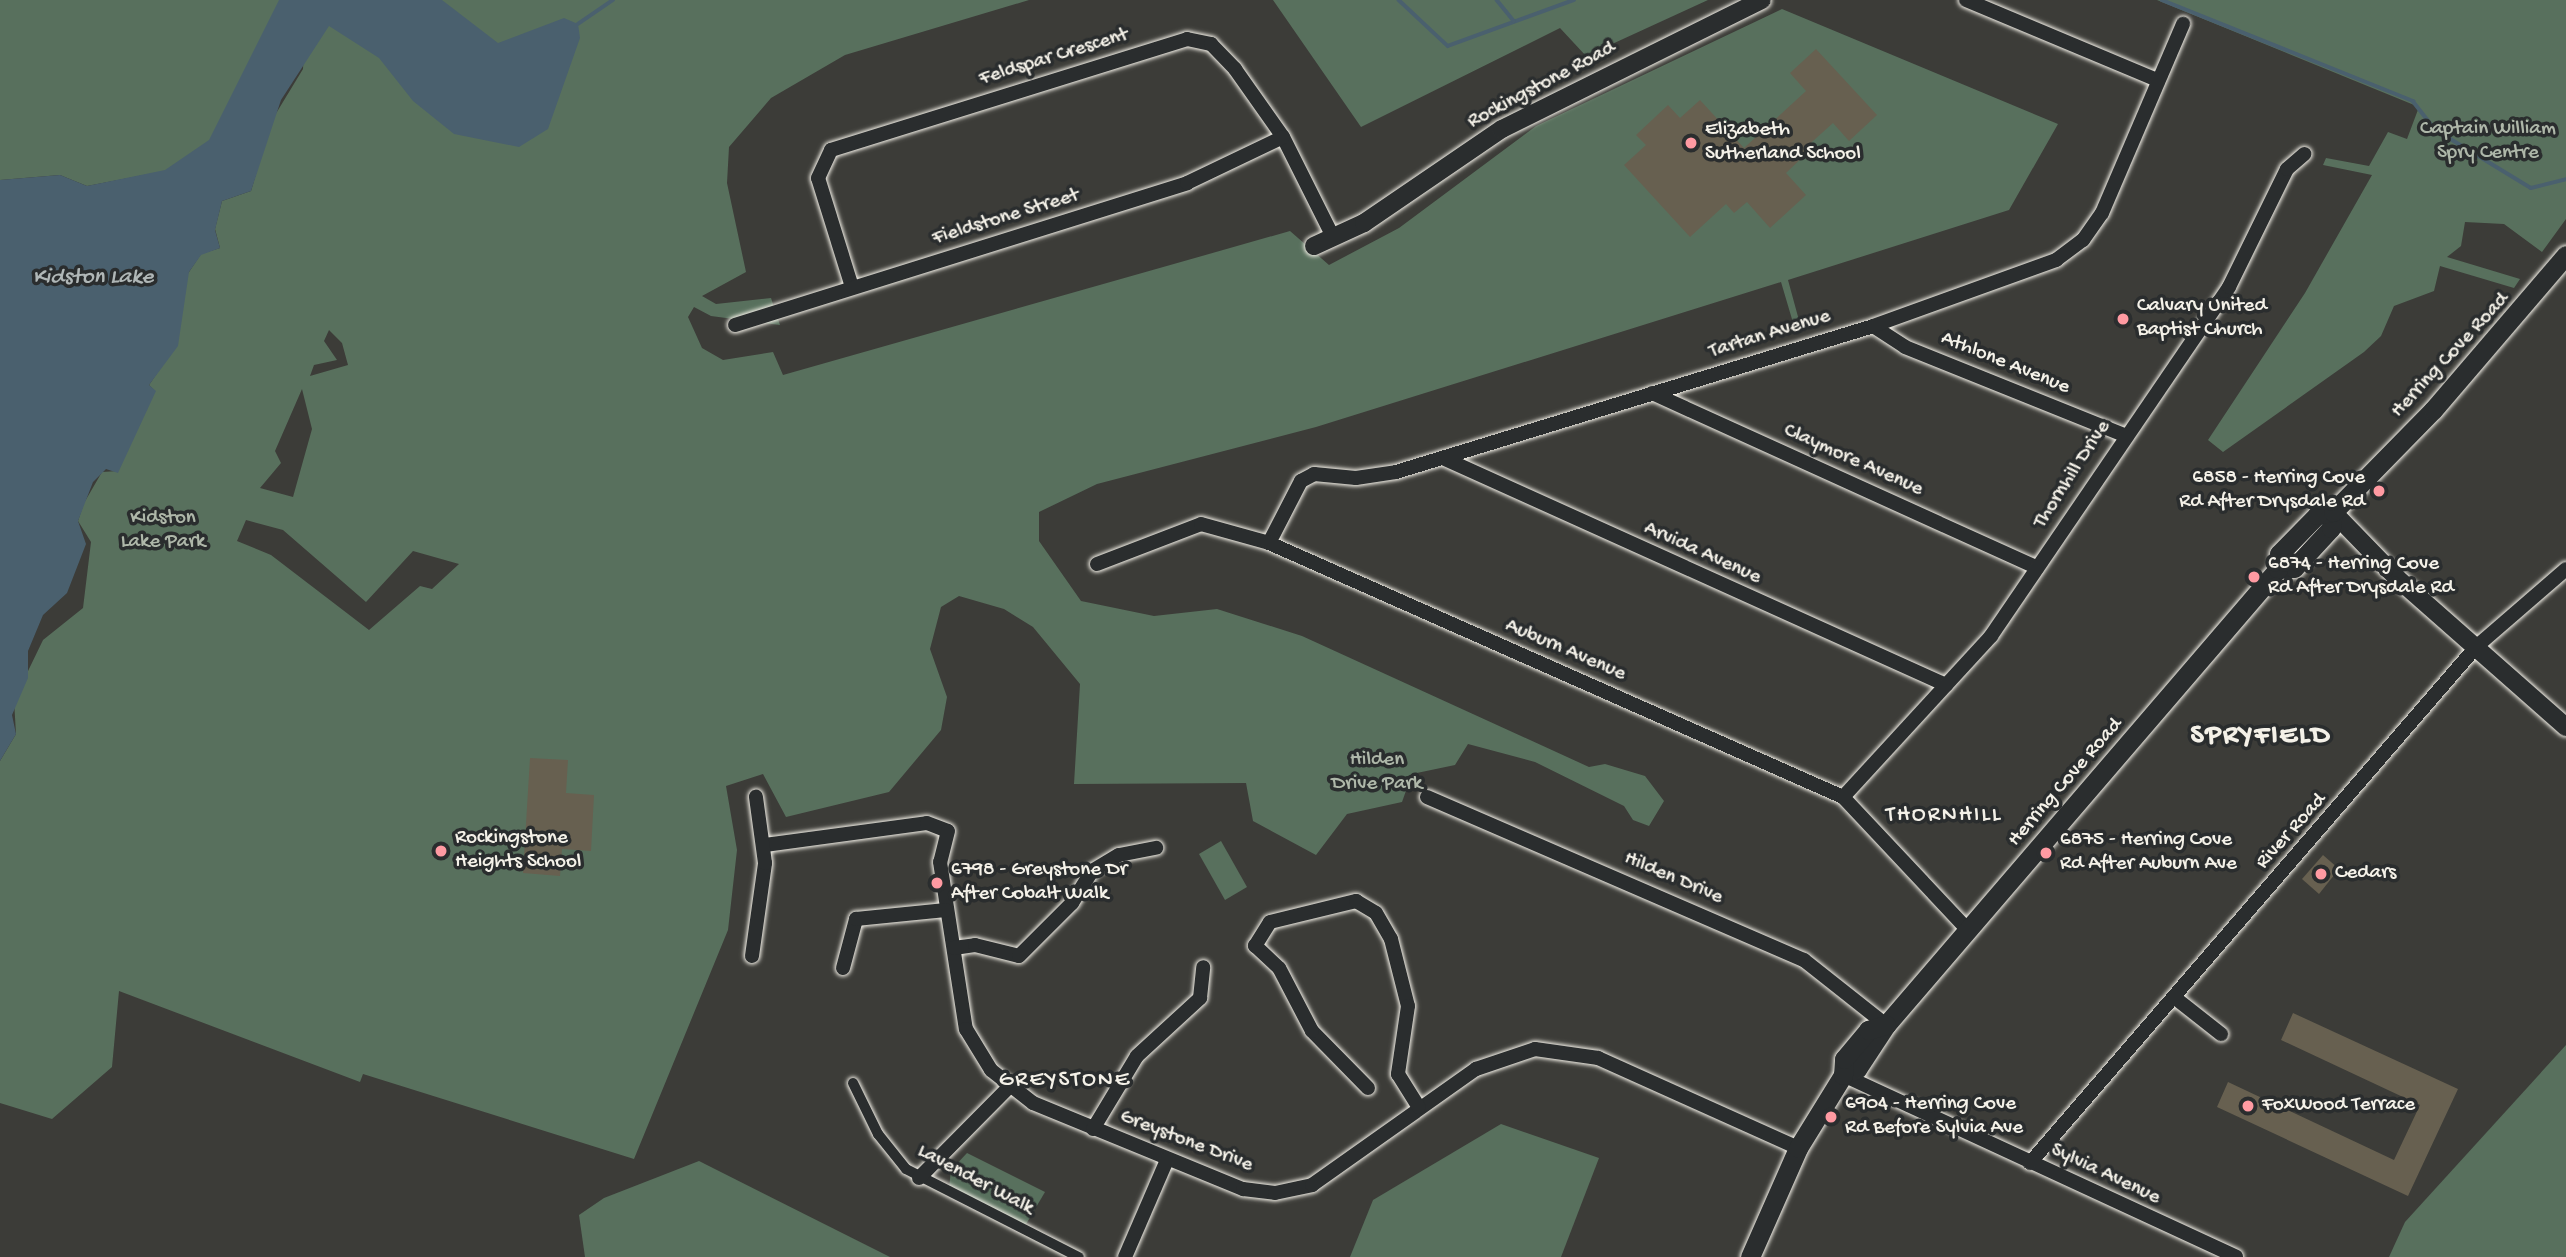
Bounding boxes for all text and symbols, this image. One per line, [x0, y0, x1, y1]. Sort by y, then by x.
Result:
street label: Feldspar Crescent [976, 23, 1132, 93]
street label: Rockingstone Road [1464, 36, 1620, 136]
park label: Captain William Spry Centre [2420, 117, 2556, 167]
place label: Elizabeth Sutherland School [1705, 118, 1861, 168]
marker: Elizabeth Sutherland School [1683, 135, 1699, 151]
street label: Fieldstone Street [930, 184, 1082, 252]
water label: Kidston Lake [33, 264, 153, 292]
street label: Herring Cove Road [2386, 288, 2516, 424]
place label: Calvary United Baptist Church [2137, 294, 2267, 344]
street label: Tartan Avenue [1706, 305, 1834, 365]
marker: Calvary United Baptist Church [2115, 311, 2131, 327]
street label: Athlone Avenue [1937, 327, 2073, 401]
street label: Thornhill Drive [2029, 416, 2117, 534]
street label: Claymore Avenue [1779, 419, 1927, 503]
place label: 6858 - Herring Cove Rd After Drysdale Rd [2179, 466, 2365, 516]
marker: 6858 - Herring Cove Rd After Drysdale Rd [2371, 483, 2387, 499]
park label: Kidston Lake Park [121, 506, 205, 556]
street label: Arvida Avenue [1639, 517, 1765, 591]
place label: 6874 - Herring Cove Rd After Drysdale Rd [2268, 552, 2454, 602]
marker: 6874 - Herring Cove Rd After Drysdale Rd [2246, 569, 2262, 585]
street label: Auburn Avenue [1501, 614, 1629, 688]
street label: Herring Cove Road [2003, 713, 2129, 853]
district label: SPRYFIELD [2192, 720, 2330, 754]
park label: Hilden Drive Park [1332, 748, 1422, 798]
street label: River Road [2251, 789, 2333, 875]
district label: THORNHILL [1887, 802, 2001, 830]
place label: Rockingstone Heights School [455, 826, 581, 876]
place label: 6875 - Herring Cove Rd After Auburn Ave [2060, 828, 2237, 878]
marker: Rockingstone Heights School [433, 843, 449, 859]
marker: 6875 - Herring Cove Rd After Auburn Ave [2038, 845, 2054, 861]
street label: Hilden Drive [1620, 847, 1726, 911]
place label: 6798 - Greystone Dr After Cobalt Walk [951, 858, 1127, 908]
place label: Cedars [2335, 861, 2396, 887]
marker: Cedars [2313, 866, 2329, 882]
marker: 6798 - Greystone Dr After Cobalt Walk [929, 875, 945, 891]
district label: GREYSTONE [1000, 1067, 1130, 1095]
place label: 6904 - Herring Cove Rd Before Sylvia Ave [1845, 1092, 2023, 1142]
place label: FoxWood Terrace [2262, 1093, 2415, 1119]
marker: FoxWood Terrace [2240, 1098, 2256, 1114]
street label: Greystone Drive [1116, 1105, 1256, 1179]
marker: 6904 - Herring Cove Rd Before Sylvia Ave [1823, 1109, 1839, 1125]
street label: Sylvia Avenue [2046, 1139, 2164, 1211]
street label: Lavender Walk [912, 1140, 1038, 1222]

